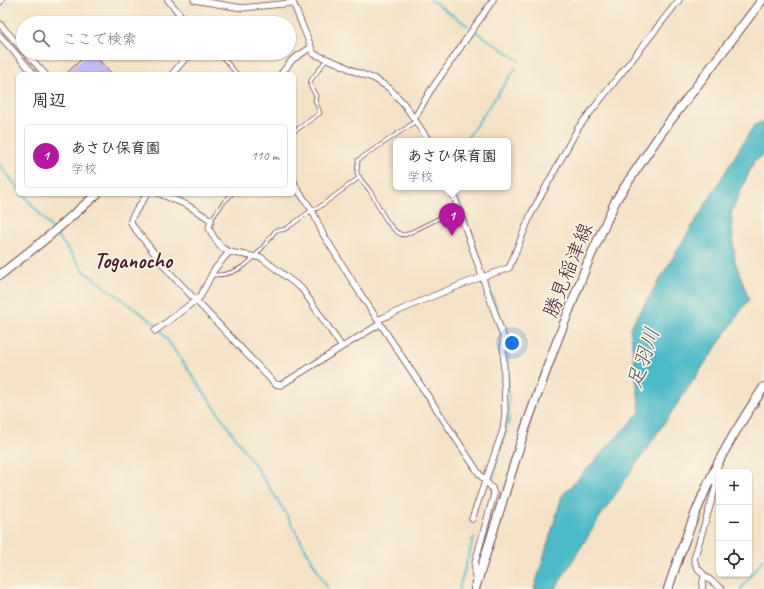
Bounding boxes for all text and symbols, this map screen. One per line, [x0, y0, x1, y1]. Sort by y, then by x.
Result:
search box [16, 16, 296, 60]
icon: search [30, 27, 52, 49]
text: ここで検索 [62, 30, 137, 49]
text: 周辺 [32, 90, 66, 111]
popup [393, 138, 511, 190]
text: あさひ保育園 [71, 139, 161, 158]
text: あさひ保育園 [407, 147, 497, 166]
text: 1 [43, 148, 49, 164]
text: 110 m [251, 148, 279, 164]
text: 学校 [71, 161, 97, 177]
text: 学校 [407, 169, 433, 185]
pin: 1 [439, 203, 465, 236]
street label: 勝見稲津線 [538, 219, 598, 321]
district label: Toganocho [94, 247, 174, 275]
water label: 足羽川 [621, 324, 665, 392]
your location [502, 333, 522, 353]
map controls [716, 469, 752, 577]
button: + [716, 469, 752, 505]
button: − [716, 505, 752, 541]
button: locate [716, 541, 752, 577]

